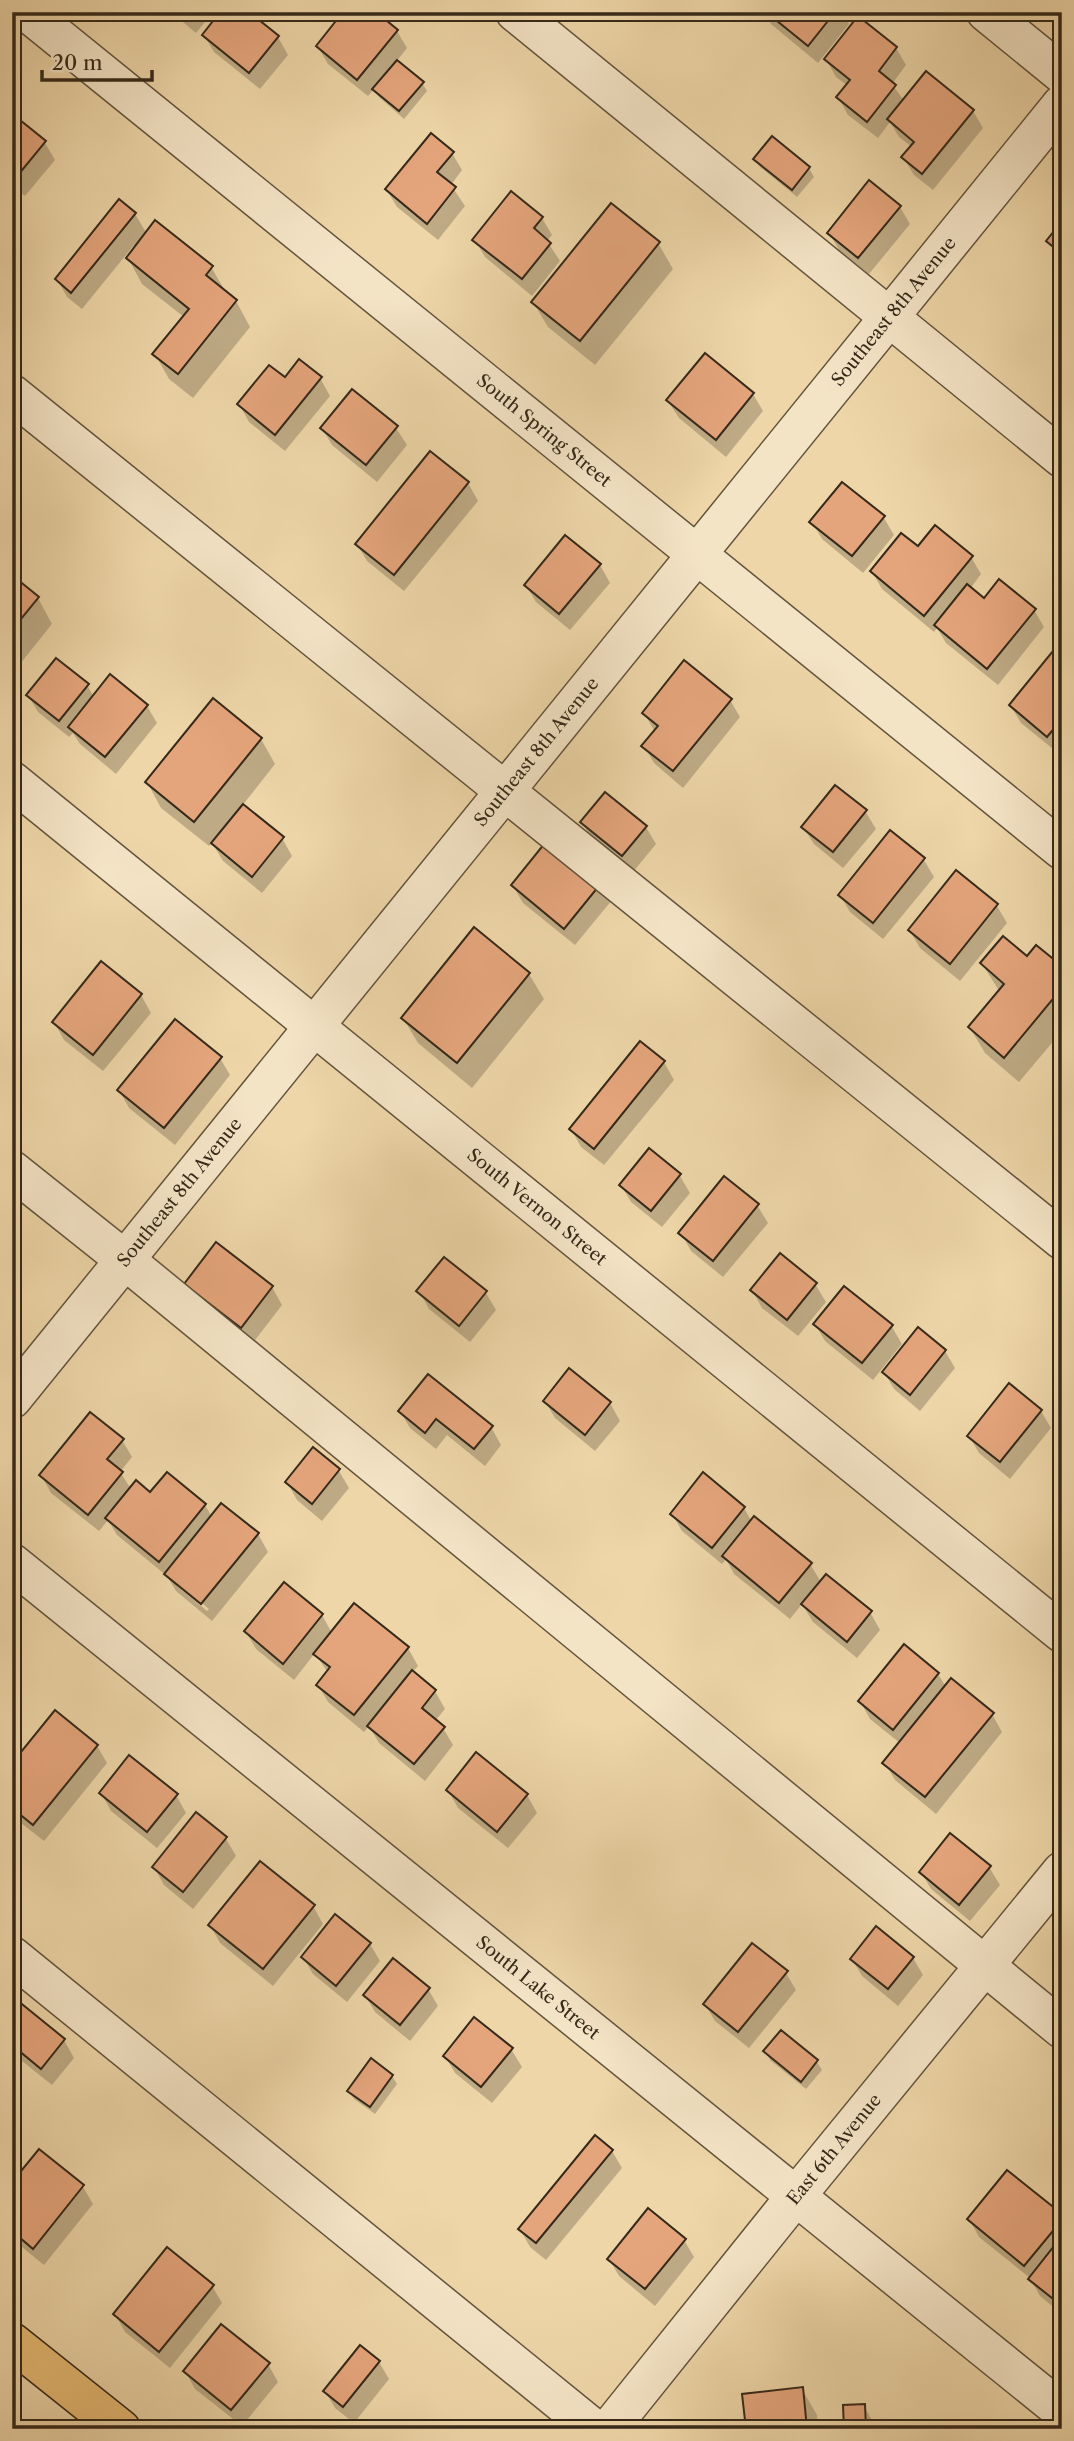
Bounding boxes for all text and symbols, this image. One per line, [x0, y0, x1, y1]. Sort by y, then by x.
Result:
scale bar [42, 38, 152, 82]
text: 20 m [52, 50, 103, 75]
street label: Southeast 8th Avenue [827, 233, 961, 391]
street label: South Spring Street [472, 369, 616, 492]
street label: Southeast 8th Avenue [470, 673, 604, 831]
street label: Southeast 8th Avenue [113, 1113, 247, 1271]
street label: South Vernon Street [463, 1144, 612, 1270]
street label: South Lake Street [472, 1931, 605, 2045]
street label: East 6th Avenue [782, 2089, 886, 2209]

